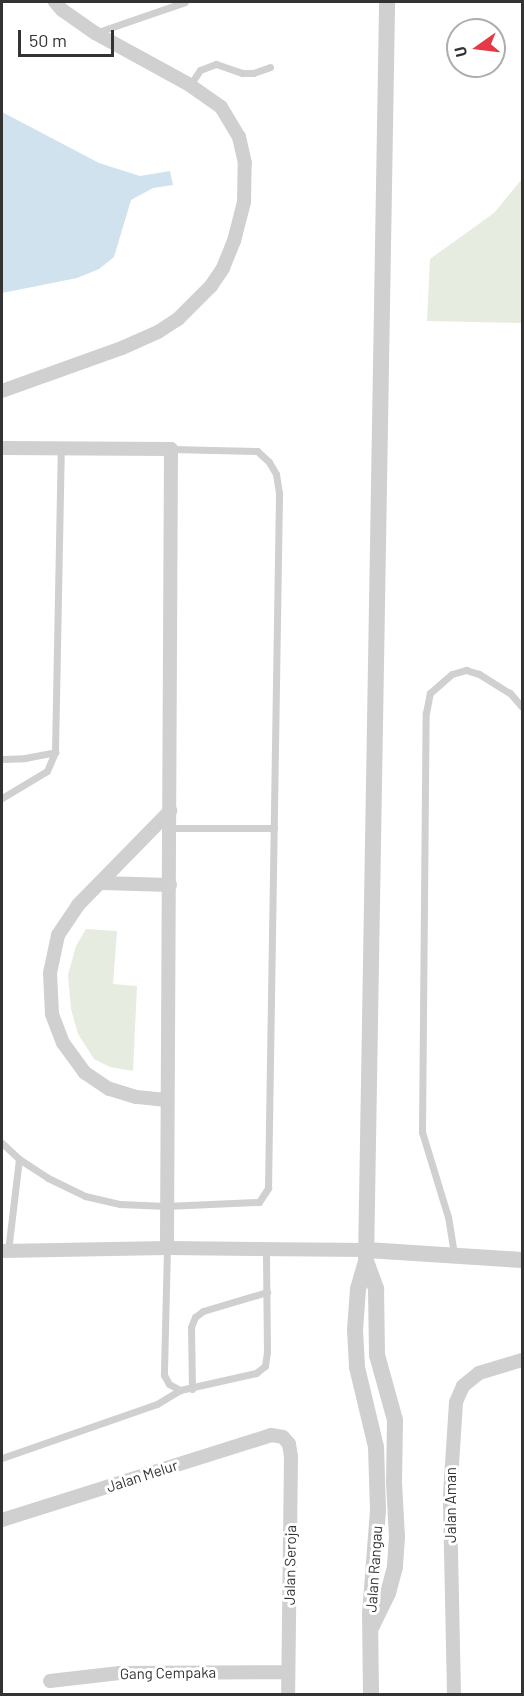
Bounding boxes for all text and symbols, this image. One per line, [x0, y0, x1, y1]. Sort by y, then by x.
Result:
scale bar [21, 18, 117, 56]
north arrow [446, 18, 506, 78]
text: 50 m [29, 29, 67, 51]
text: U [450, 45, 470, 59]
street label: Jalan Melur [104, 1456, 180, 1496]
street label: Jalan Aman [442, 1467, 460, 1543]
street label: Jalan Seroja [280, 1525, 300, 1605]
street label: Jalan Rangau [362, 1525, 386, 1613]
street label: Gang Cempaka [120, 1663, 216, 1683]

